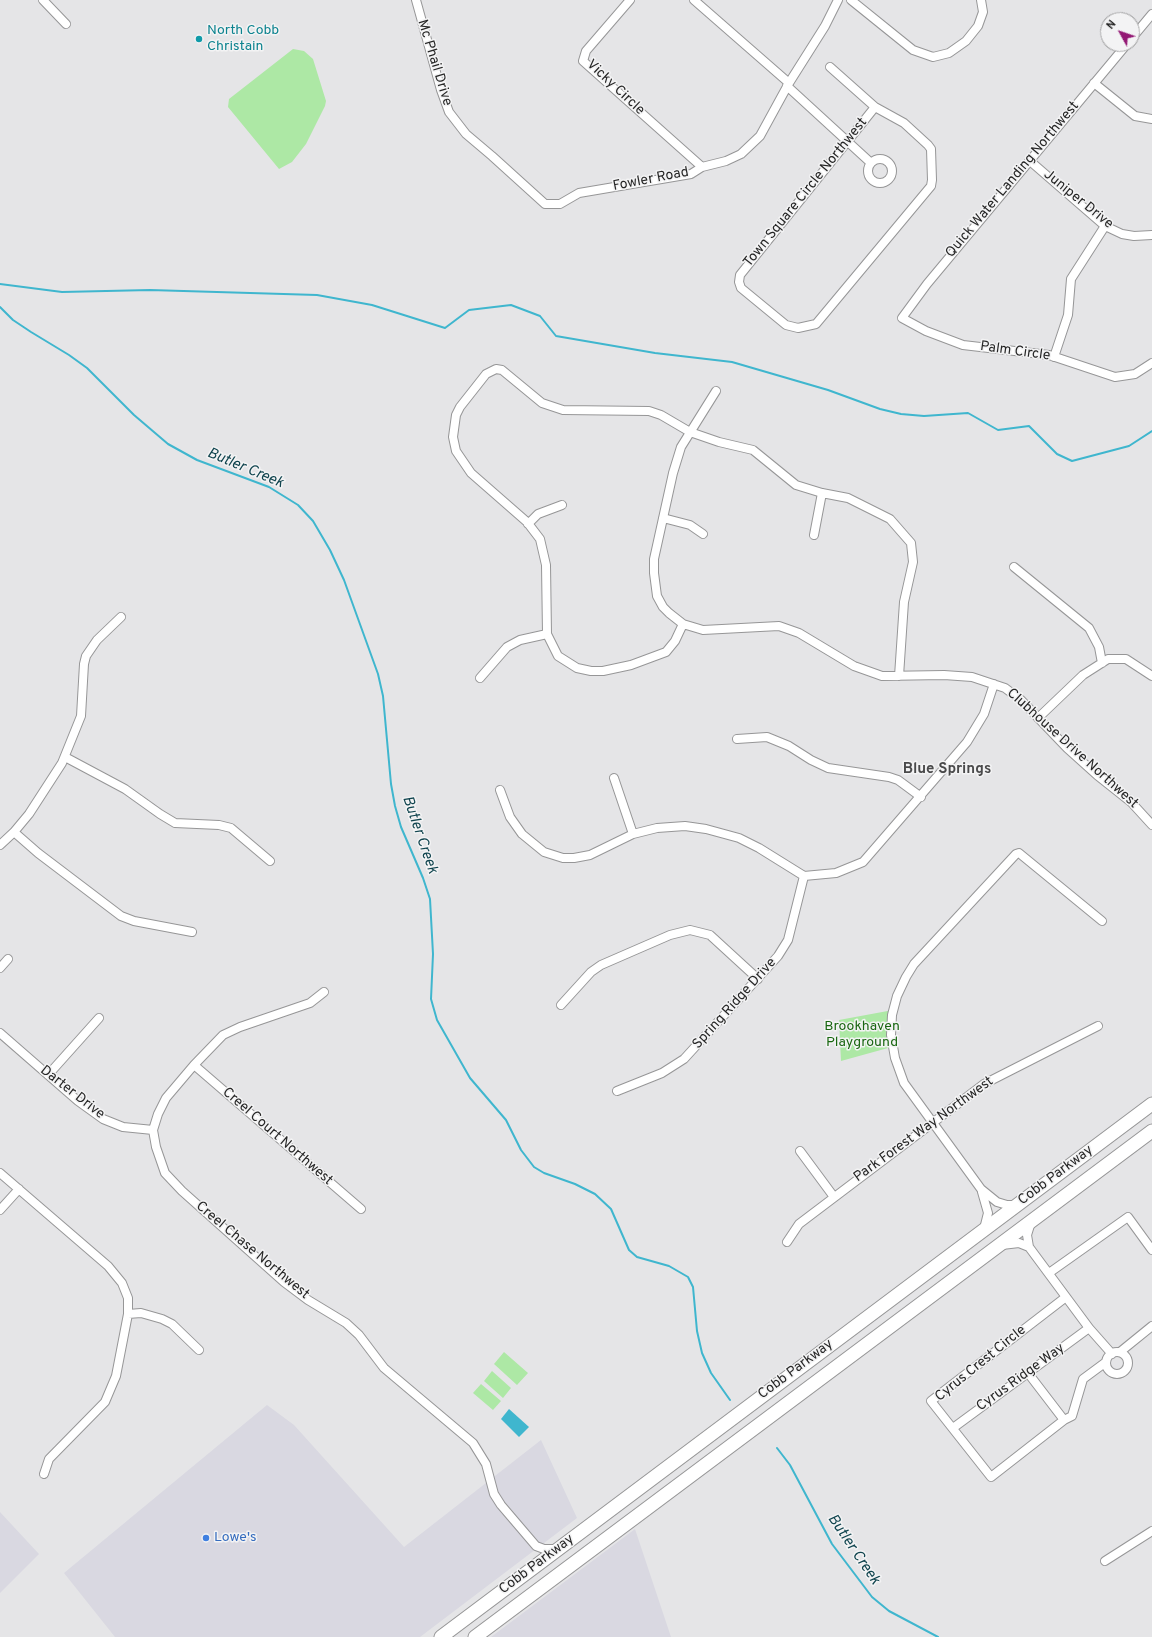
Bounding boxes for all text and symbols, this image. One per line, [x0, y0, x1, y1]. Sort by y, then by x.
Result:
north arrow [1100, 12, 1140, 52]
text: N [1104, 17, 1119, 32]
street label: Mc Phail Drive [413, 18, 455, 108]
place label: North Cobb Christain [207, 23, 279, 56]
marker: North Cobb Christain [194, 34, 204, 44]
street label: Vicky Circle [582, 57, 648, 119]
street label: Quick Water Landing Northwest [943, 98, 1083, 262]
street label: Town Square Circle Northwest [740, 115, 872, 271]
street label: Fowler Road [612, 164, 690, 196]
street label: Juniper Drive [1040, 167, 1116, 233]
street label: Palm Circle [979, 339, 1051, 365]
water label: Butler Creek [204, 445, 286, 493]
street label: Clubhouse Drive Northwest [1003, 686, 1141, 812]
district label: Blue Springs [903, 761, 991, 779]
water label: Butler Creek [397, 794, 441, 876]
street label: Spring Ridge Drive [690, 955, 780, 1053]
park label: Brookhaven Playground [824, 1019, 900, 1052]
street label: Darter Drive [36, 1063, 108, 1123]
street label: Park Forest Way Northwest [851, 1074, 997, 1186]
street label: Creel Court Northwest [218, 1085, 336, 1189]
street label: Cobb Parkway [1015, 1142, 1097, 1210]
street label: Creel Chase Northwest [192, 1199, 312, 1303]
street label: Cyrus Crest Circle [932, 1322, 1030, 1406]
street label: Cobb Parkway [755, 1336, 837, 1404]
street label: Cyrus Ridge Way [974, 1340, 1068, 1416]
water label: Butler Creek [823, 1511, 883, 1589]
place label: Lowe's [214, 1530, 256, 1546]
street label: Cobb Parkway [496, 1531, 578, 1599]
marker: Lowe's [201, 1533, 211, 1543]

